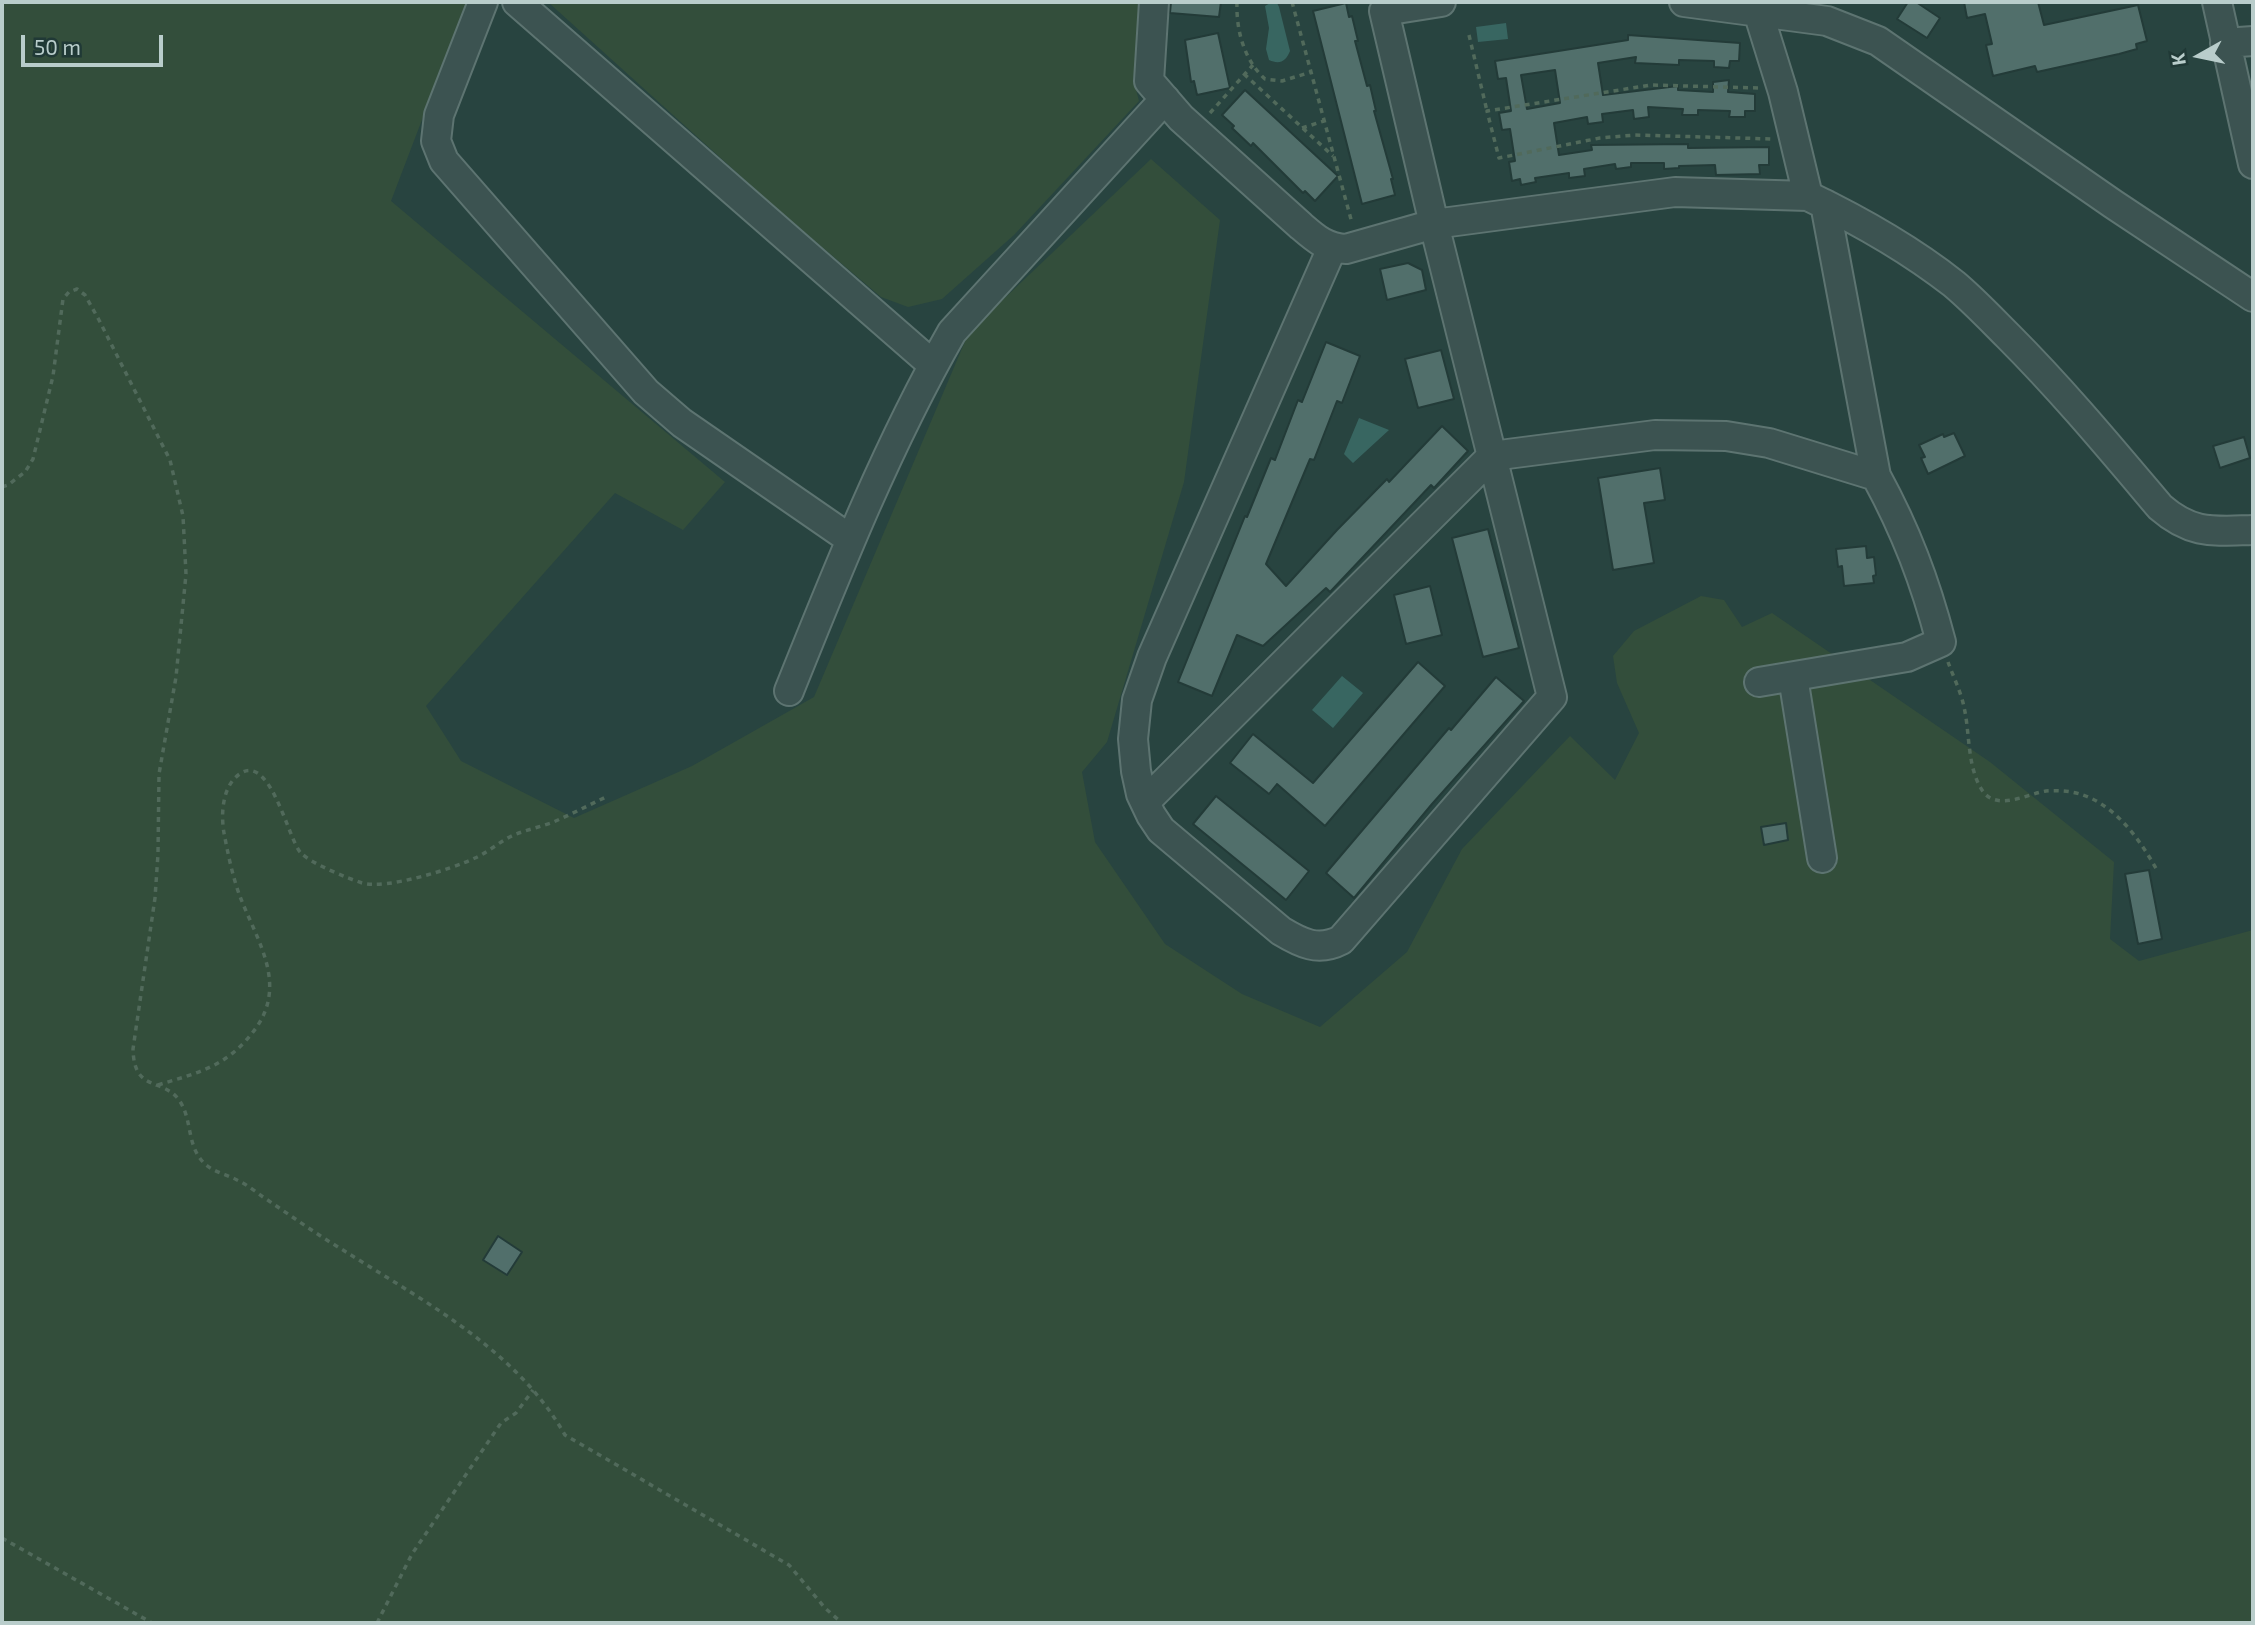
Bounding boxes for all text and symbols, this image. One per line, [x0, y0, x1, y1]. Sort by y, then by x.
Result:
scale bar [24, 21, 166, 65]
north arrow [2164, 21, 2234, 91]
text: 50 m [34, 34, 81, 59]
text: K [2165, 52, 2190, 67]

